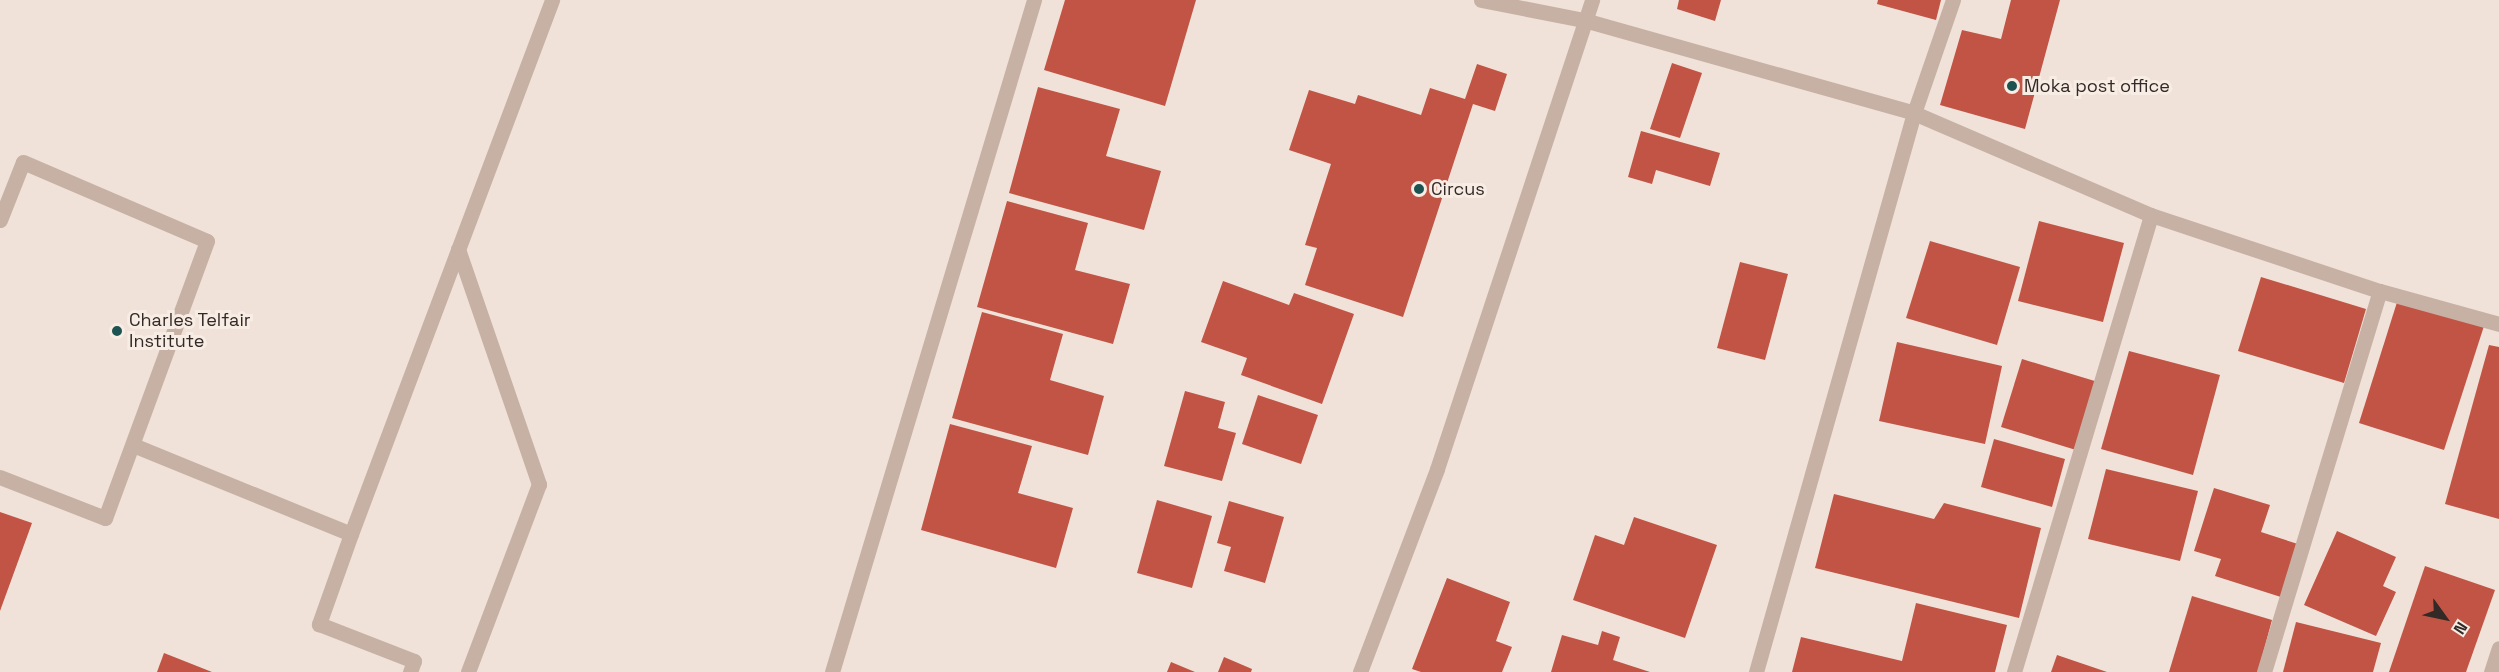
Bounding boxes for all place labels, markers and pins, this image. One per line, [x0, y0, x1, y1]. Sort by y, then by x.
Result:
place label: Moka post office [2024, 75, 2170, 97]
marker: Moka post office [2005, 79, 2019, 93]
place label: Circus [1431, 178, 1485, 200]
marker: Circus [1412, 182, 1426, 196]
place label: Charles Telfair Institute [129, 310, 251, 352]
marker: Charles Telfair Institute [110, 324, 124, 338]

